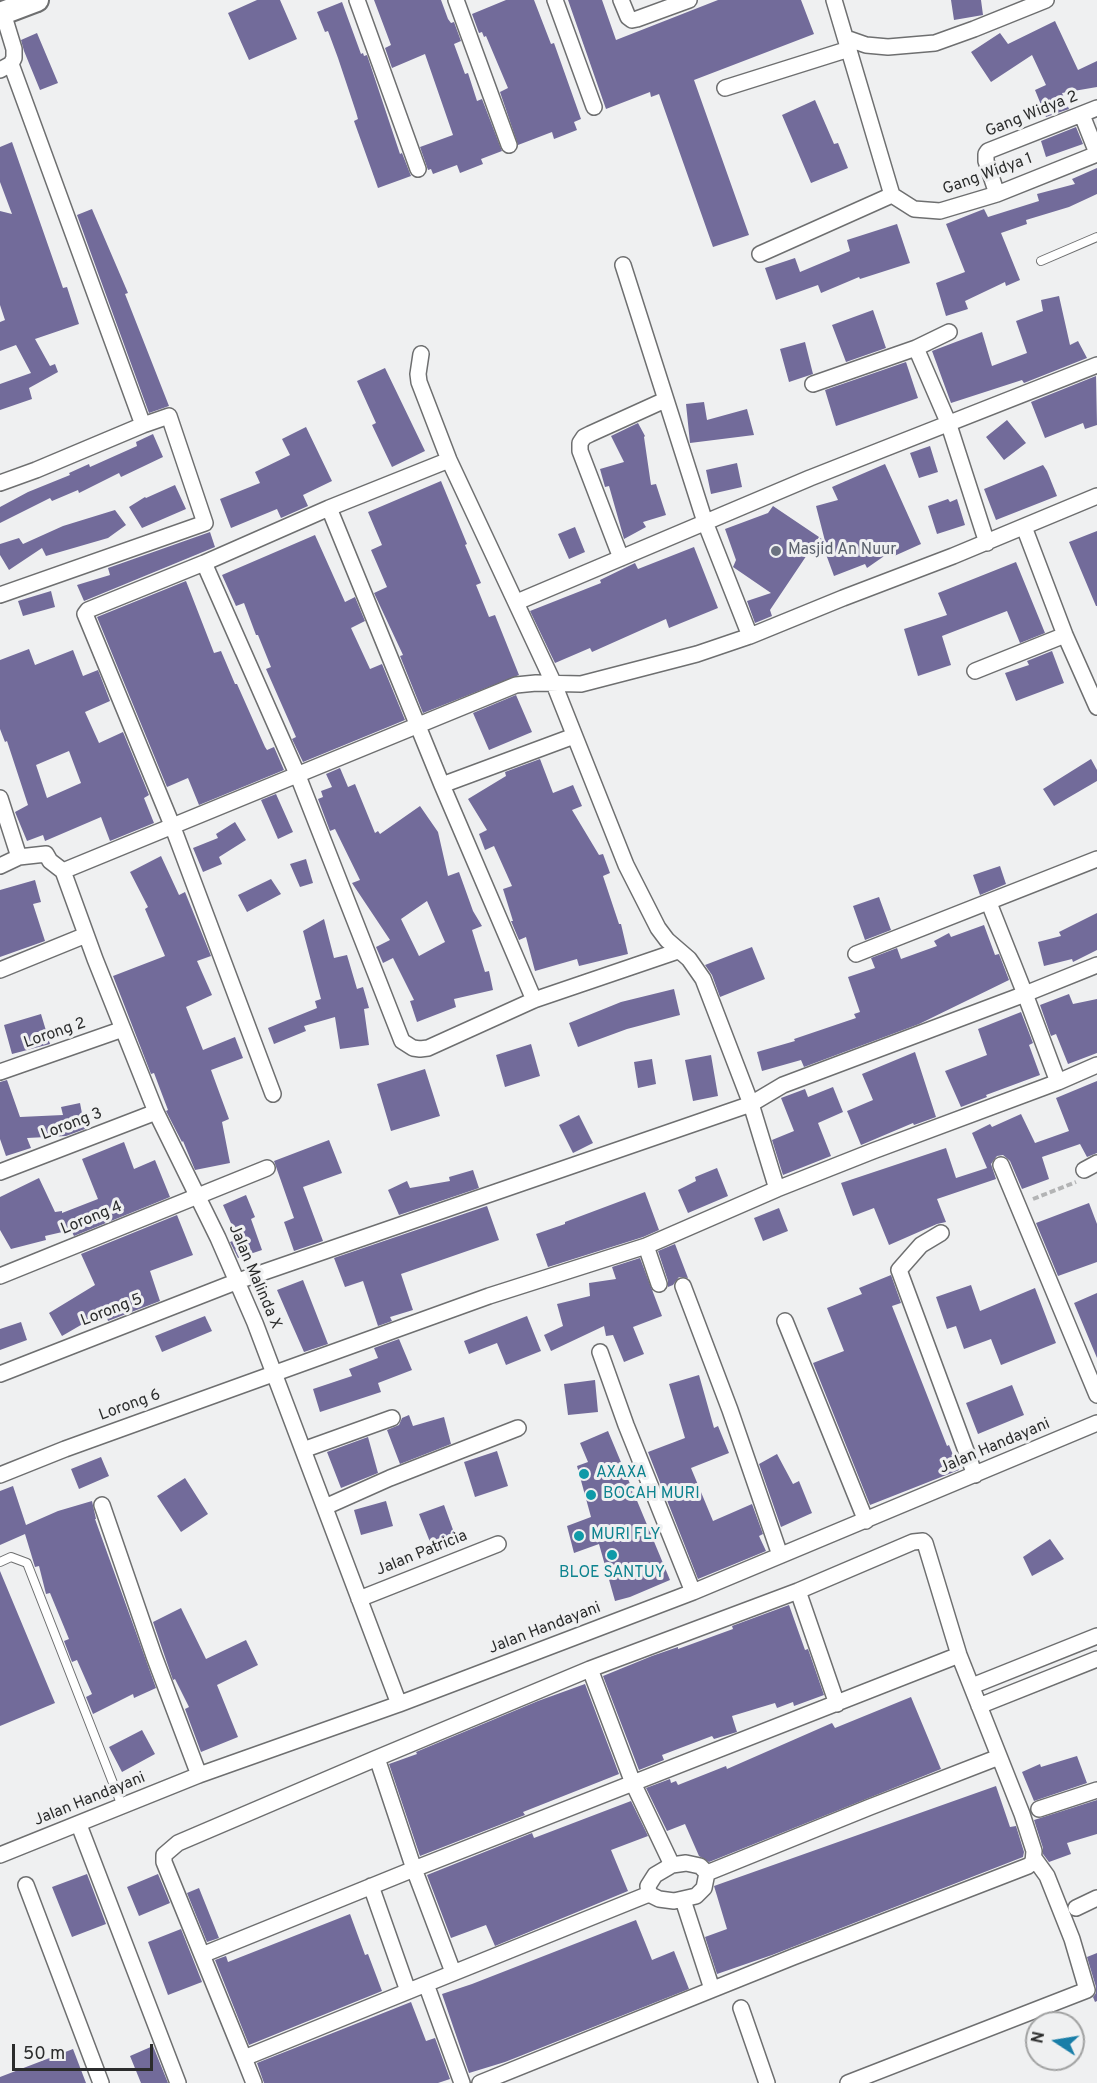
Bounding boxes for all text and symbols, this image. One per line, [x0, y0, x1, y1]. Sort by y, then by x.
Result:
street label: Gang Widya 2 [983, 88, 1081, 142]
street label: Gang Widya 1 [940, 150, 1036, 200]
place label: Masjid An Nuur [788, 541, 896, 561]
marker: Masjid An Nuur [769, 544, 783, 558]
street label: Lorong 2 [21, 1014, 89, 1054]
street label: Lorong 3 [39, 1105, 105, 1145]
street label: Lorong 4 [59, 1198, 125, 1240]
street label: Jalan Malinda X [223, 1222, 285, 1332]
street label: Lorong 5 [78, 1290, 146, 1332]
street label: Lorong 6 [97, 1386, 163, 1426]
street label: Jalan Handayani [937, 1415, 1053, 1479]
place label: AXAXA [596, 1464, 647, 1484]
marker: AXAXA [577, 1467, 591, 1481]
place label: BOCAH MURI [603, 1485, 700, 1505]
marker: BOCAH MURI [584, 1488, 598, 1502]
place label: MURI FLY [591, 1526, 661, 1546]
street label: Jalan Patricia [374, 1527, 470, 1581]
marker: MURI FLY [572, 1529, 586, 1543]
marker: BLOE SANTUY [605, 1548, 619, 1562]
place label: BLOE SANTUY [559, 1564, 665, 1584]
street label: Jalan Handayani [486, 1599, 604, 1659]
street label: Jalan Handayani [31, 1769, 149, 1831]
north arrow [1025, 2011, 1085, 2071]
text: N [1028, 2030, 1050, 2045]
scale bar [15, 2032, 156, 2070]
text: 50 m [23, 2043, 65, 2066]

